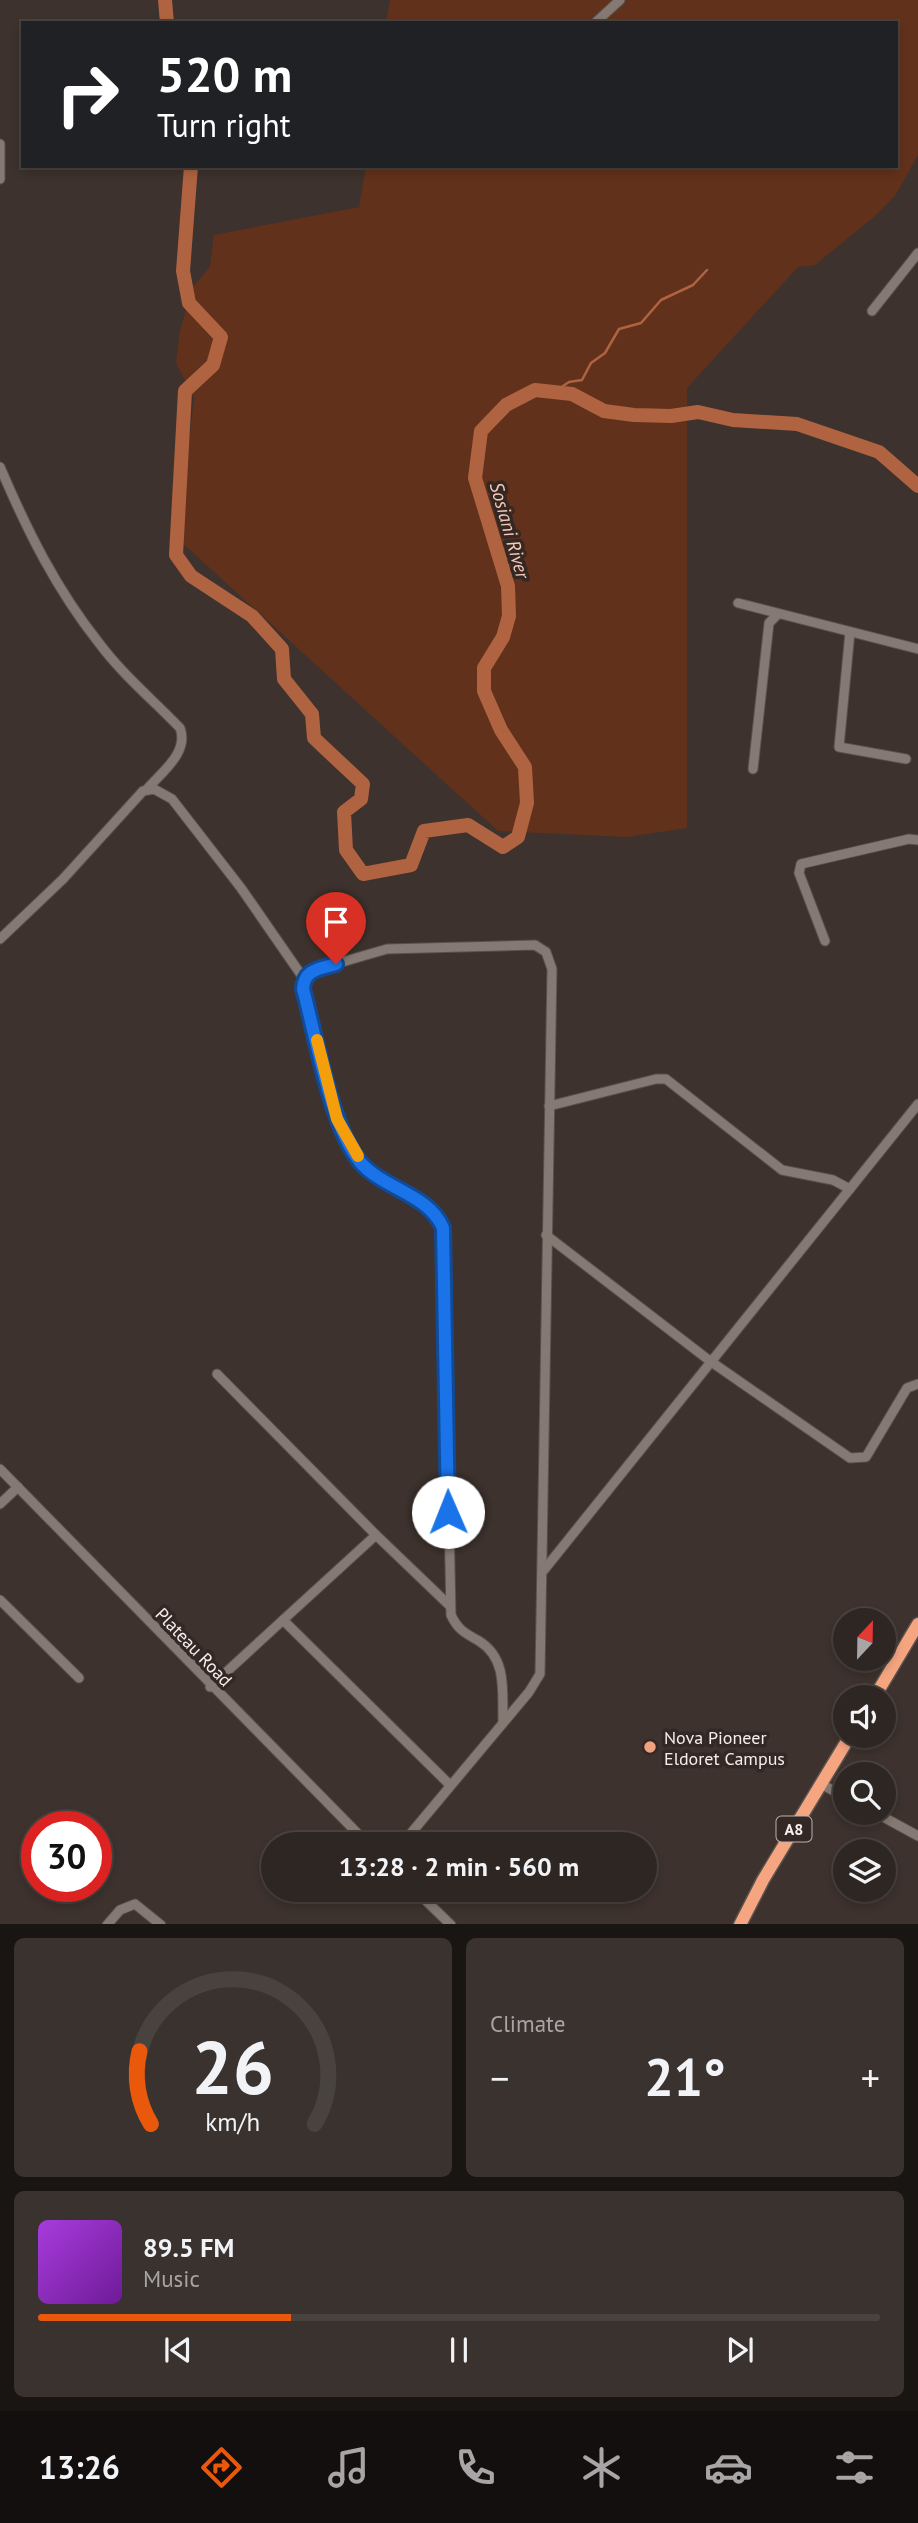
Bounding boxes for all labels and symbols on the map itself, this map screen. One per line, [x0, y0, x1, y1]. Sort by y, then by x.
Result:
water label: Sosiani River [485, 479, 536, 583]
pin [306, 892, 366, 964]
position arrow [411, 1475, 485, 1549]
street label: Plateau Road [151, 1603, 237, 1691]
north arrow [833, 1608, 896, 1671]
place label: Nova Pioneer Eldoret Campus [664, 1726, 785, 1770]
marker: Nova Pioneer Eldoret Campus [642, 1739, 658, 1755]
speed limit sign: 30 [21, 1811, 112, 1902]
road number: A8 [776, 1816, 812, 1842]

